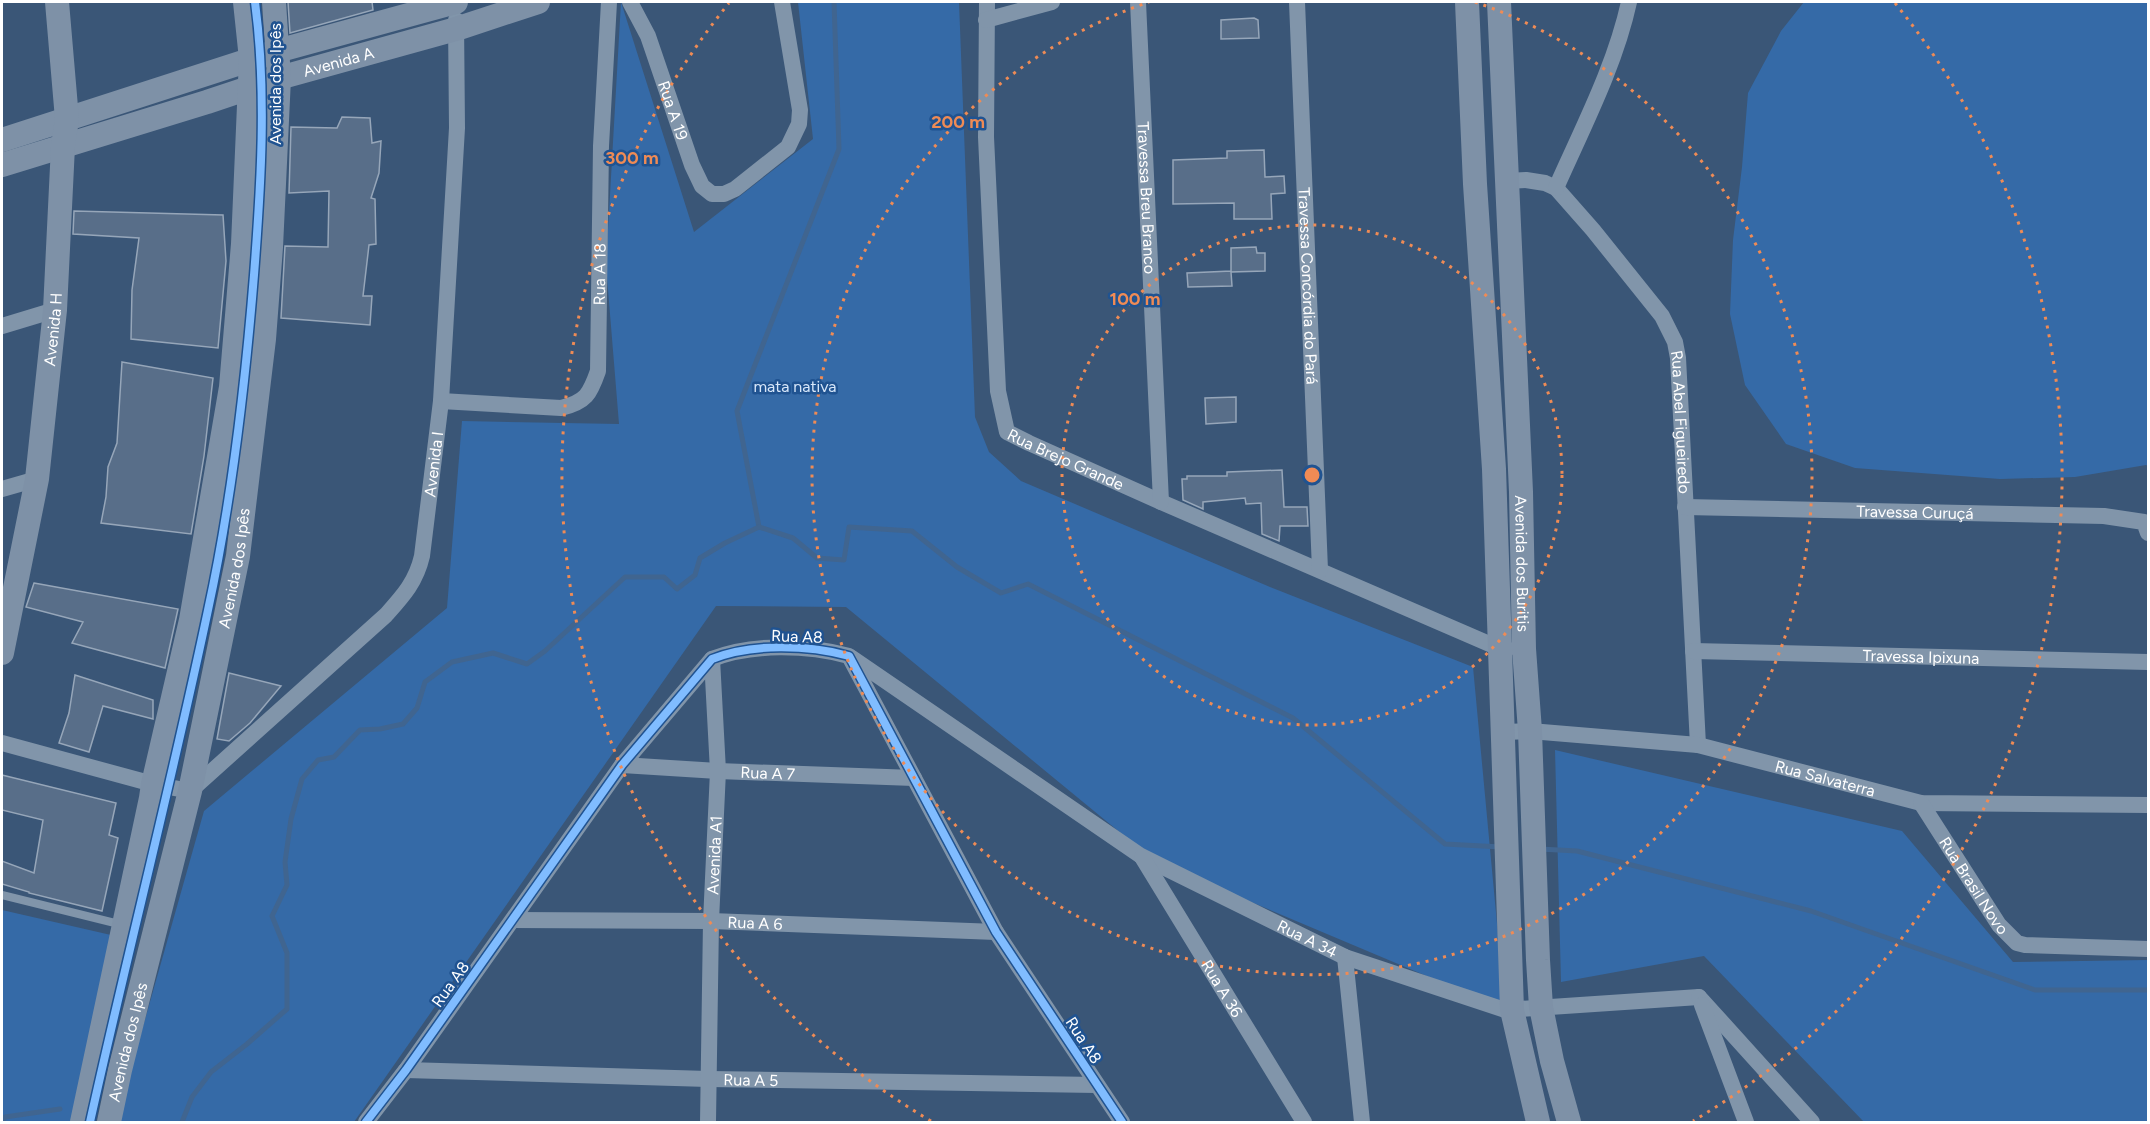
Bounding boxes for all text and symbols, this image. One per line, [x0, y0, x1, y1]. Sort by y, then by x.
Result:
street label: Avenida dos Ipês [266, 23, 285, 145]
street label: Avenida A [301, 43, 376, 81]
street label: Rua A 19 [654, 78, 692, 143]
text: 200 m [931, 111, 985, 133]
street label: Travessa Breu Branco [1134, 121, 1160, 274]
text: 300 m [605, 147, 659, 169]
street label: Travessa Concórdia do Pará [1295, 187, 1321, 385]
street label: Rua A 18 [590, 243, 610, 305]
text: 100 m [1110, 288, 1160, 310]
street label: Avenida H [40, 292, 66, 367]
street label: Rua Abel Figueiredo [1667, 349, 1694, 494]
park label: mata nativa [753, 377, 837, 396]
street label: Rua Brejo Grande [1004, 425, 1127, 494]
street label: Avenida I [420, 430, 447, 498]
centre of rings [1302, 465, 1322, 485]
street label: Avenida dos Buritis [1511, 495, 1533, 632]
street label: Travessa Curuçá [1856, 502, 1974, 523]
street label: Avenida dos Ipês [214, 507, 254, 630]
street label: Rua A8 [771, 626, 823, 647]
street label: Travessa Ipixuna [1862, 646, 1979, 668]
street label: Rua Salvaterra [1773, 756, 1877, 801]
street label: Rua A 7 [740, 763, 796, 784]
street label: Avenida A1 [703, 815, 726, 895]
street label: Rua Brasil Novo [1935, 834, 2012, 939]
street label: Rua A 6 [727, 913, 783, 934]
street label: Rua A 34 [1274, 916, 1340, 962]
street label: Rua A 36 [1197, 957, 1247, 1021]
street label: Rua A8 [428, 958, 473, 1011]
street label: Avenida dos Ipês [105, 981, 152, 1103]
street label: Rua A8 [1062, 1013, 1106, 1067]
street label: Rua A 5 [723, 1070, 779, 1090]

